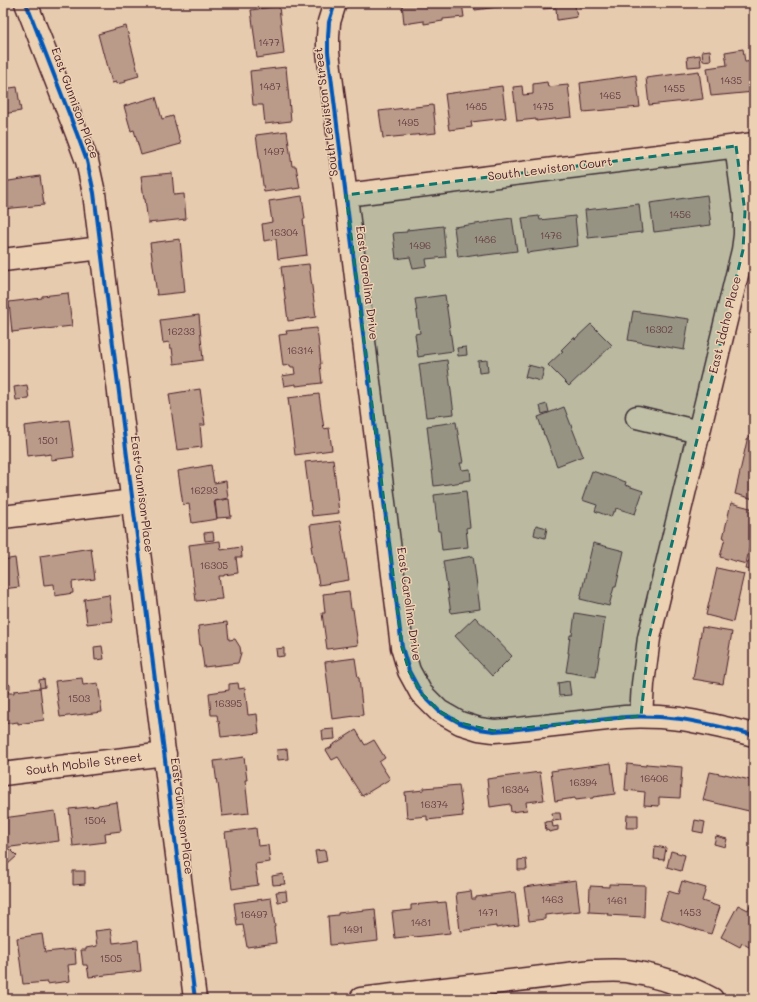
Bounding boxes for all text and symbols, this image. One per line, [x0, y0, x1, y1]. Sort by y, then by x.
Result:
house number: 1477 [258, 35, 280, 49]
street label: East Gunnison Place [48, 45, 104, 161]
street label: South Lewiston Street [309, 47, 341, 178]
house number: 1435 [720, 73, 742, 87]
house number: 1487 [259, 79, 281, 93]
house number: 1455 [663, 81, 685, 95]
house number: 1465 [599, 88, 621, 102]
house number: 1485 [465, 99, 487, 113]
house number: 1475 [532, 99, 554, 113]
house number: 1495 [397, 115, 419, 129]
house number: 1497 [263, 144, 285, 158]
street label: South Lewiston Court [487, 152, 613, 184]
house number: 1456 [669, 207, 691, 221]
house number: 16304 [270, 225, 298, 239]
street label: East Carolina Drive [353, 225, 383, 341]
house number: 1476 [540, 228, 562, 242]
house number: 1486 [474, 232, 496, 246]
house number: 1496 [409, 238, 431, 252]
street label: East Idaho Place [704, 274, 744, 375]
house number: 16302 [645, 322, 673, 336]
house number: 16233 [167, 324, 195, 338]
house number: 16314 [287, 343, 313, 357]
house number: 1501 [38, 433, 58, 447]
street label: East Gunnison Place [128, 435, 158, 553]
house number: 16293 [190, 483, 218, 497]
street label: East Carolina Drive [394, 546, 426, 662]
house number: 16305 [200, 558, 228, 572]
house number: 1503 [68, 691, 90, 705]
house number: 16395 [214, 696, 242, 710]
street label: South Mobile Street [25, 748, 143, 778]
street label: East Gunnison Place [168, 757, 198, 875]
house number: 16406 [640, 771, 668, 785]
house number: 16394 [569, 775, 597, 789]
house number: 16384 [501, 782, 529, 796]
house number: 16374 [420, 797, 448, 811]
house number: 1504 [84, 813, 106, 827]
house number: 1463 [541, 892, 563, 906]
house number: 1461 [607, 893, 627, 907]
house number: 1471 [478, 905, 498, 919]
house number: 1453 [679, 905, 701, 919]
house number: 16497 [240, 907, 268, 921]
house number: 1481 [411, 915, 431, 929]
house number: 1491 [343, 922, 363, 936]
house number: 1505 [100, 951, 122, 965]

